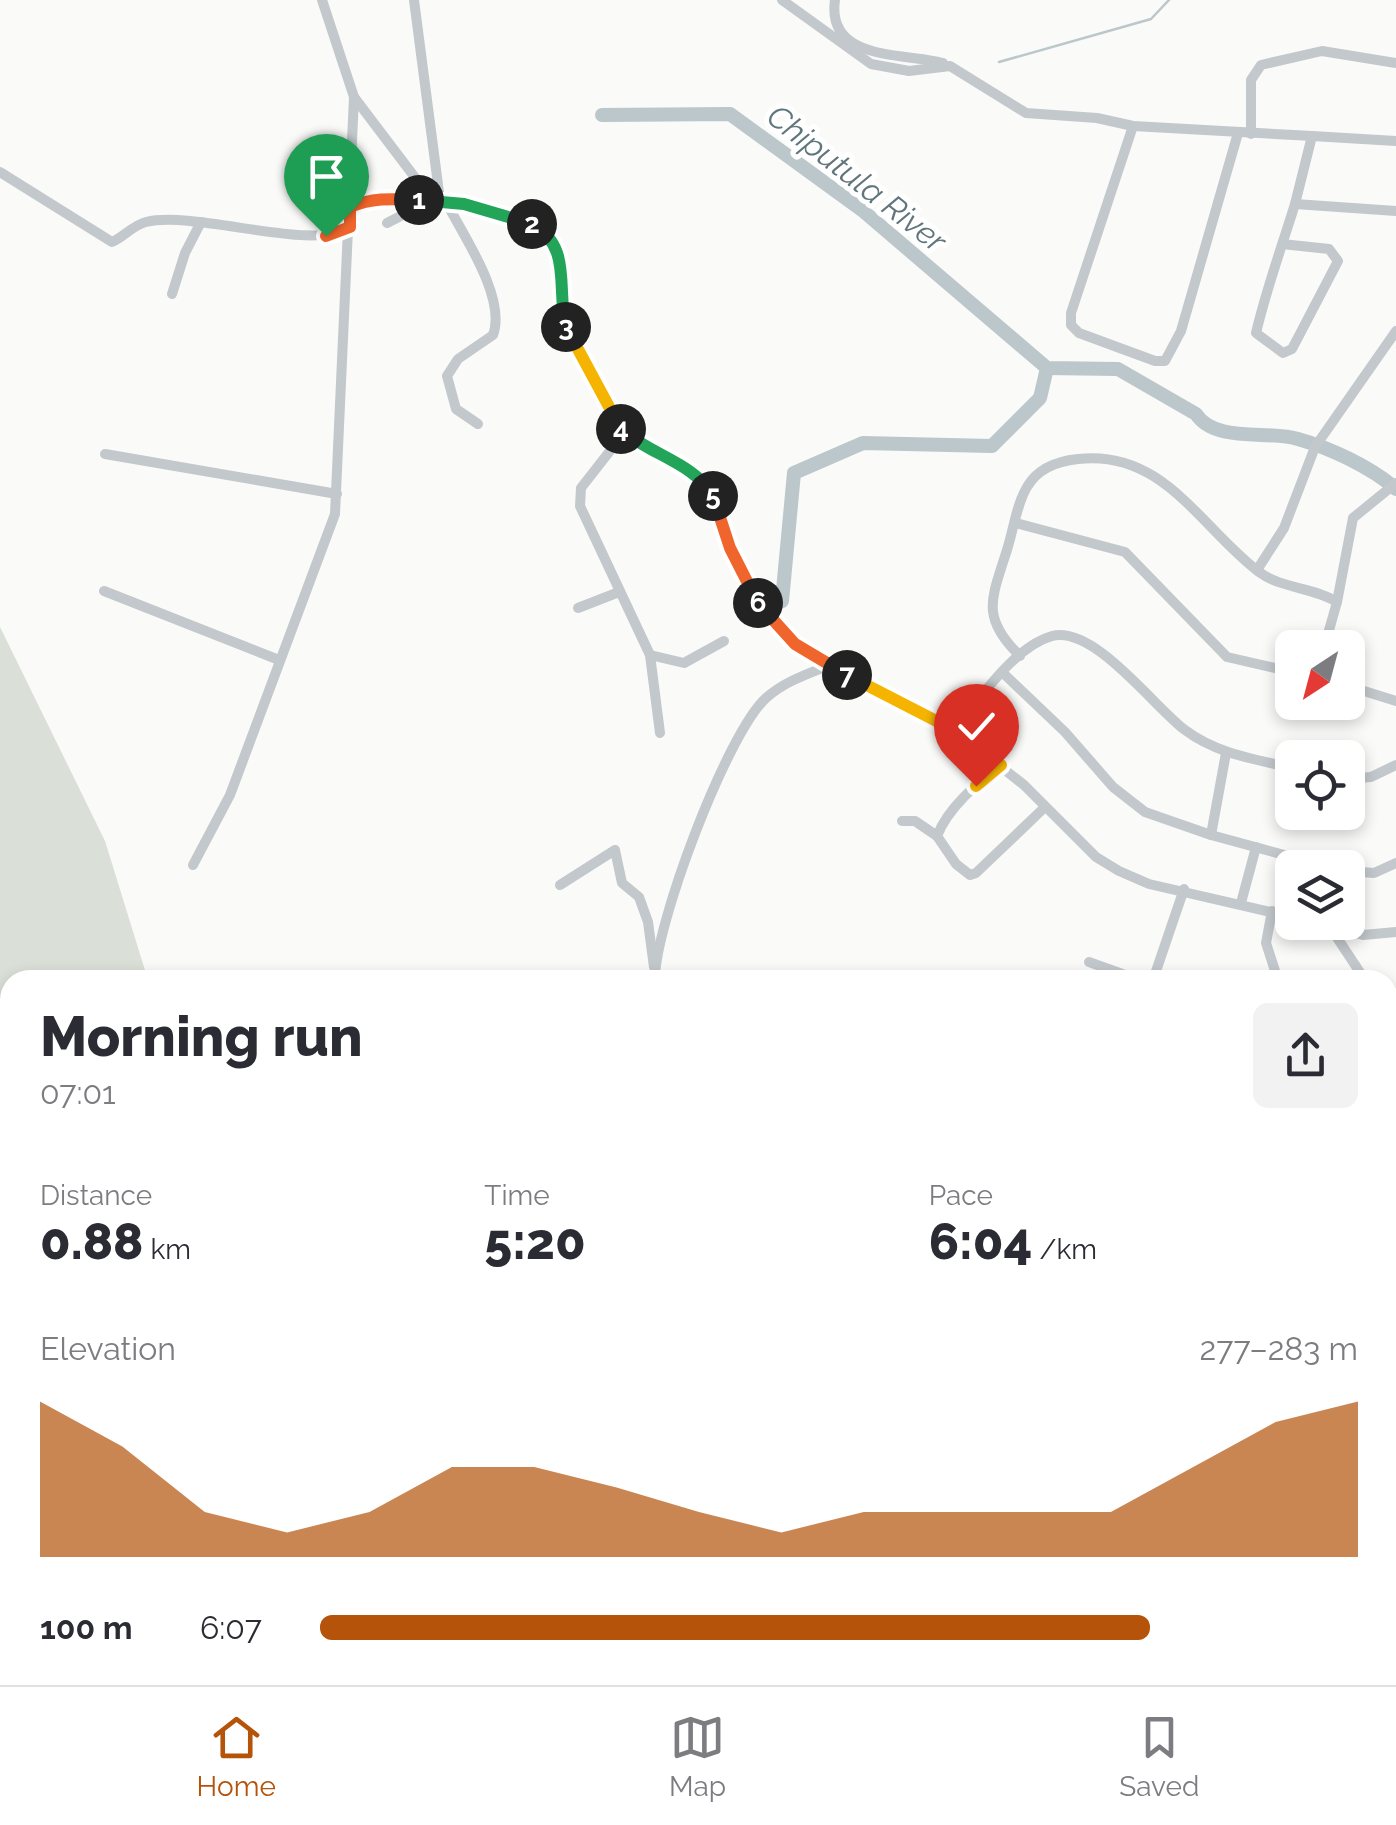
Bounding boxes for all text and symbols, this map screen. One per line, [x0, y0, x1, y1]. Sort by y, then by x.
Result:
water label: Chiputula River [760, 97, 955, 260]
pin [284, 134, 369, 237]
icon: arrive [299, 149, 354, 204]
pin: 1 [394, 175, 444, 225]
text: 1 [412, 183, 426, 216]
pin: 2 [507, 199, 557, 249]
text: 2 [524, 207, 540, 240]
pin: 3 [541, 302, 591, 352]
text: 3 [558, 310, 574, 343]
pin: 4 [596, 404, 646, 454]
text: 4 [613, 412, 629, 445]
pin: 5 [688, 471, 738, 521]
text: 5 [705, 479, 721, 512]
pin: 6 [733, 578, 783, 628]
text: 6 [750, 586, 767, 619]
north arrow [1275, 630, 1365, 720]
map controls [1275, 630, 1365, 940]
pin: 7 [822, 650, 872, 700]
text: 7 [839, 658, 855, 691]
pin [934, 684, 1019, 787]
icon: check [949, 699, 1004, 754]
button: locate [1275, 740, 1365, 830]
button: layers [1275, 850, 1365, 940]
button: share [1253, 1003, 1358, 1108]
text: Morning run [40, 1004, 363, 1069]
text: 07:01 [40, 1074, 116, 1111]
text: Distance [40, 1179, 152, 1212]
text: Time [484, 1179, 550, 1212]
text: Pace [929, 1179, 993, 1212]
text: 0.88 [40, 1212, 143, 1271]
text: 5:20 [484, 1212, 586, 1271]
text: 6:04 [929, 1212, 1032, 1271]
text: km [143, 1233, 191, 1266]
text: /km [1032, 1233, 1097, 1266]
text: Elevation [40, 1330, 176, 1367]
text: 277–283 m [1200, 1330, 1358, 1367]
text: 100 m [40, 1609, 133, 1646]
text: 6:07 [200, 1609, 262, 1646]
tab: Home [197, 1710, 276, 1803]
tab: Map [669, 1710, 726, 1803]
tab: Saved [1119, 1710, 1199, 1803]

